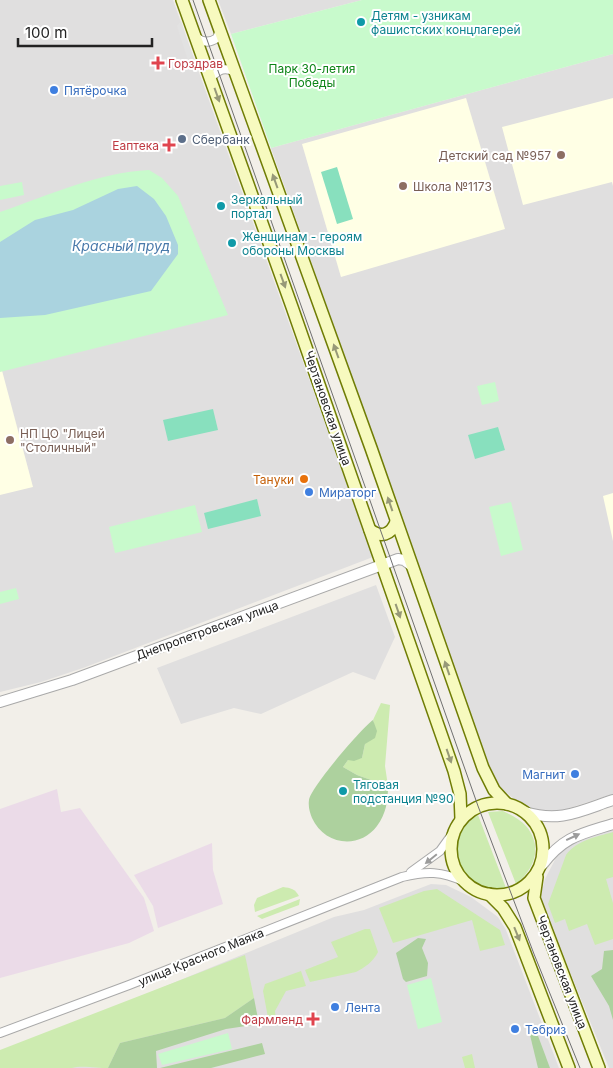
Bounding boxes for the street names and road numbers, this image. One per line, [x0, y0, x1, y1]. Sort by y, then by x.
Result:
street label: Чертановская улица [301, 349, 355, 467]
street label: Днепропетровская улица [134, 597, 280, 663]
street label: Чертановская улица [533, 913, 591, 1031]
street label: улица Красного Маяка [136, 925, 266, 989]

